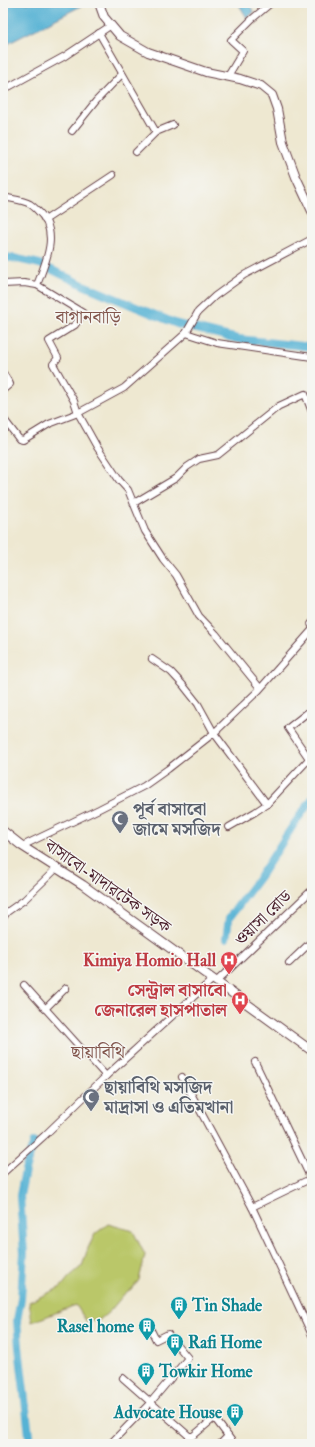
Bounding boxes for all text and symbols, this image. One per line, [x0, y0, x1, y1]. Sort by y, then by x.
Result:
district label: বাগানবাড়ি [54, 306, 121, 329]
place label: পূর্ব বাসাবো জামে মসজিদ [132, 798, 221, 840]
mosque icon: পূর্ব বাসাবো জামে মসজিদ [110, 809, 130, 834]
street label: বাসাবো-মাদারটেক সড়ক [40, 834, 176, 938]
street label: ওয়াসা রোড [230, 886, 296, 950]
place label: Kimiya Homio Hall [83, 950, 217, 972]
hospital icon: Kimiya Homio Hall [219, 950, 239, 975]
place label: সেন্ট্রাল বাসাবো জেনারেল হাসপাতাল [94, 979, 228, 1021]
hospital icon: সেন্ট্রাল বাসাবো জেনারেল হাসপাতাল [230, 990, 250, 1015]
district label: ছায়াবিথি [70, 1041, 126, 1064]
place label: ছায়াবিথি মসজিদ মাদ্রাসা ও এতিমখানা [103, 1076, 233, 1118]
mosque icon: ছায়াবিথি মসজিদ মাদ্রাসা ও এতিমখানা [81, 1087, 101, 1112]
building icon: Tin Shade [169, 1295, 189, 1320]
place label: Tin Shade [191, 1295, 263, 1316]
place label: Rasel home [57, 1316, 135, 1337]
building icon: Rasel home [137, 1316, 157, 1341]
building icon: Rafi Home [165, 1332, 185, 1357]
place label: Rafi Home [188, 1332, 263, 1353]
building icon: Towkir Home [136, 1361, 156, 1386]
place label: Towkir Home [158, 1361, 254, 1382]
place label: Advocate House [113, 1402, 223, 1423]
building icon: Advocate House [225, 1402, 245, 1427]

